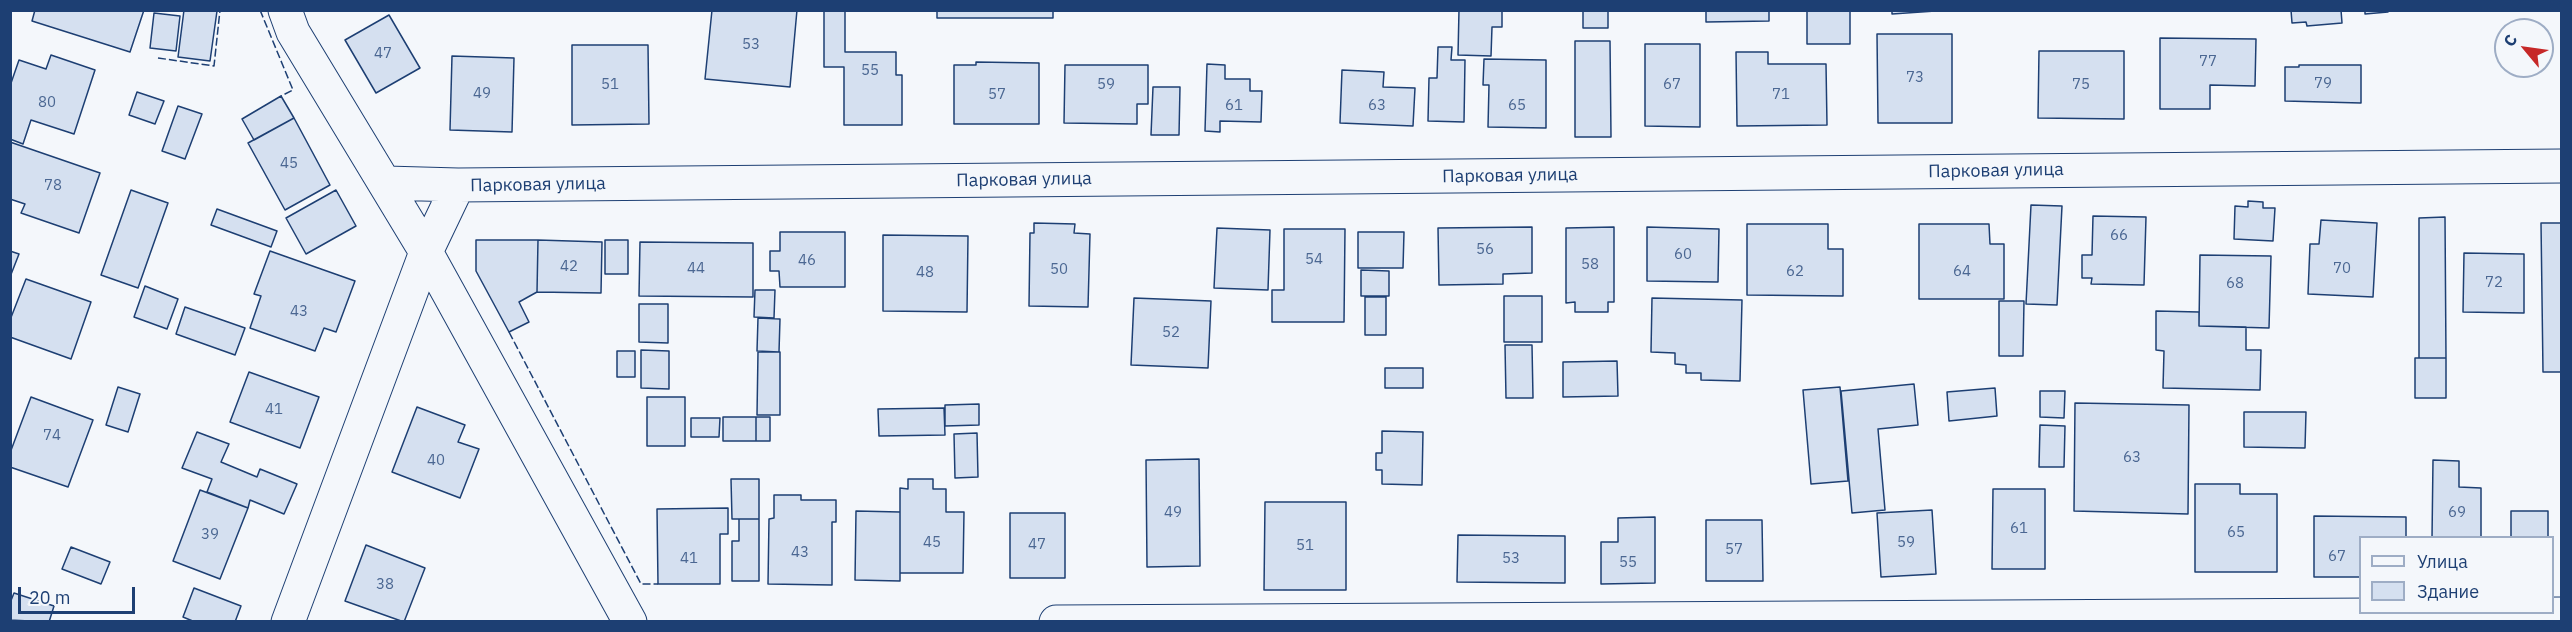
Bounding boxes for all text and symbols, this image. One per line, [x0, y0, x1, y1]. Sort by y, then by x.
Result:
north arrow [2494, 18, 2554, 78]
text: С [2499, 31, 2521, 50]
house number: 53 [742, 36, 760, 54]
house number: 47 [374, 45, 392, 63]
house number: 77 [2199, 53, 2217, 71]
house number: 55 [861, 62, 879, 80]
house number: 73 [1906, 69, 1924, 87]
house number: 79 [2314, 75, 2332, 93]
house number: 51 [601, 76, 619, 94]
house number: 59 [1097, 76, 1115, 94]
house number: 67 [1663, 76, 1681, 94]
house number: 75 [2072, 76, 2090, 94]
house number: 49 [473, 85, 491, 103]
house number: 57 [988, 86, 1006, 104]
house number: 71 [1772, 86, 1790, 104]
house number: 80 [38, 94, 56, 112]
house number: 61 [1225, 97, 1243, 115]
house number: 63 [1368, 97, 1386, 115]
house number: 65 [1508, 97, 1526, 115]
house number: 45 [280, 155, 298, 173]
street label: Парковая улица [1928, 159, 2064, 183]
street label: Парковая улица [1442, 164, 1578, 188]
street label: Парковая улица [956, 168, 1092, 192]
street label: Парковая улица [470, 173, 606, 197]
house number: 78 [44, 177, 62, 195]
house number: 66 [2110, 227, 2128, 245]
house number: 56 [1476, 241, 1494, 259]
house number: 60 [1674, 246, 1692, 264]
house number: 54 [1305, 251, 1323, 269]
house number: 46 [798, 252, 816, 270]
house number: 58 [1581, 256, 1599, 274]
house number: 42 [560, 258, 578, 276]
house number: 44 [687, 260, 705, 278]
house number: 70 [2333, 260, 2351, 278]
house number: 50 [1050, 261, 1068, 279]
house number: 62 [1786, 263, 1804, 281]
house number: 64 [1953, 263, 1971, 281]
house number: 48 [916, 264, 934, 282]
house number: 72 [2485, 274, 2503, 292]
house number: 68 [2226, 275, 2244, 293]
house number: 43 [290, 303, 308, 321]
house number: 52 [1162, 324, 1180, 342]
house number: 41 [265, 401, 283, 419]
house number: 74 [43, 427, 61, 445]
house number: 63 [2123, 449, 2141, 467]
house number: 40 [427, 452, 445, 470]
house number: 49 [1164, 504, 1182, 522]
house number: 69 [2448, 504, 2466, 522]
house number: 61 [2010, 520, 2028, 538]
house number: 65 [2227, 524, 2245, 542]
house number: 39 [201, 526, 219, 544]
house number: 45 [923, 534, 941, 552]
house number: 59 [1897, 534, 1915, 552]
house number: 47 [1028, 536, 1046, 554]
legend [2359, 536, 2554, 614]
house number: 51 [1296, 537, 1314, 555]
house number: 57 [1725, 541, 1743, 559]
house number: 43 [791, 544, 809, 562]
house number: 67 [2328, 548, 2346, 566]
house number: 41 [680, 550, 698, 568]
house number: 53 [1502, 550, 1520, 568]
text: Улица [2417, 550, 2468, 573]
house number: 55 [1619, 554, 1637, 572]
scale bar [21, 575, 138, 613]
house number: 38 [376, 576, 394, 594]
text: Здание [2417, 580, 2479, 603]
text: 20 m [29, 586, 71, 609]

